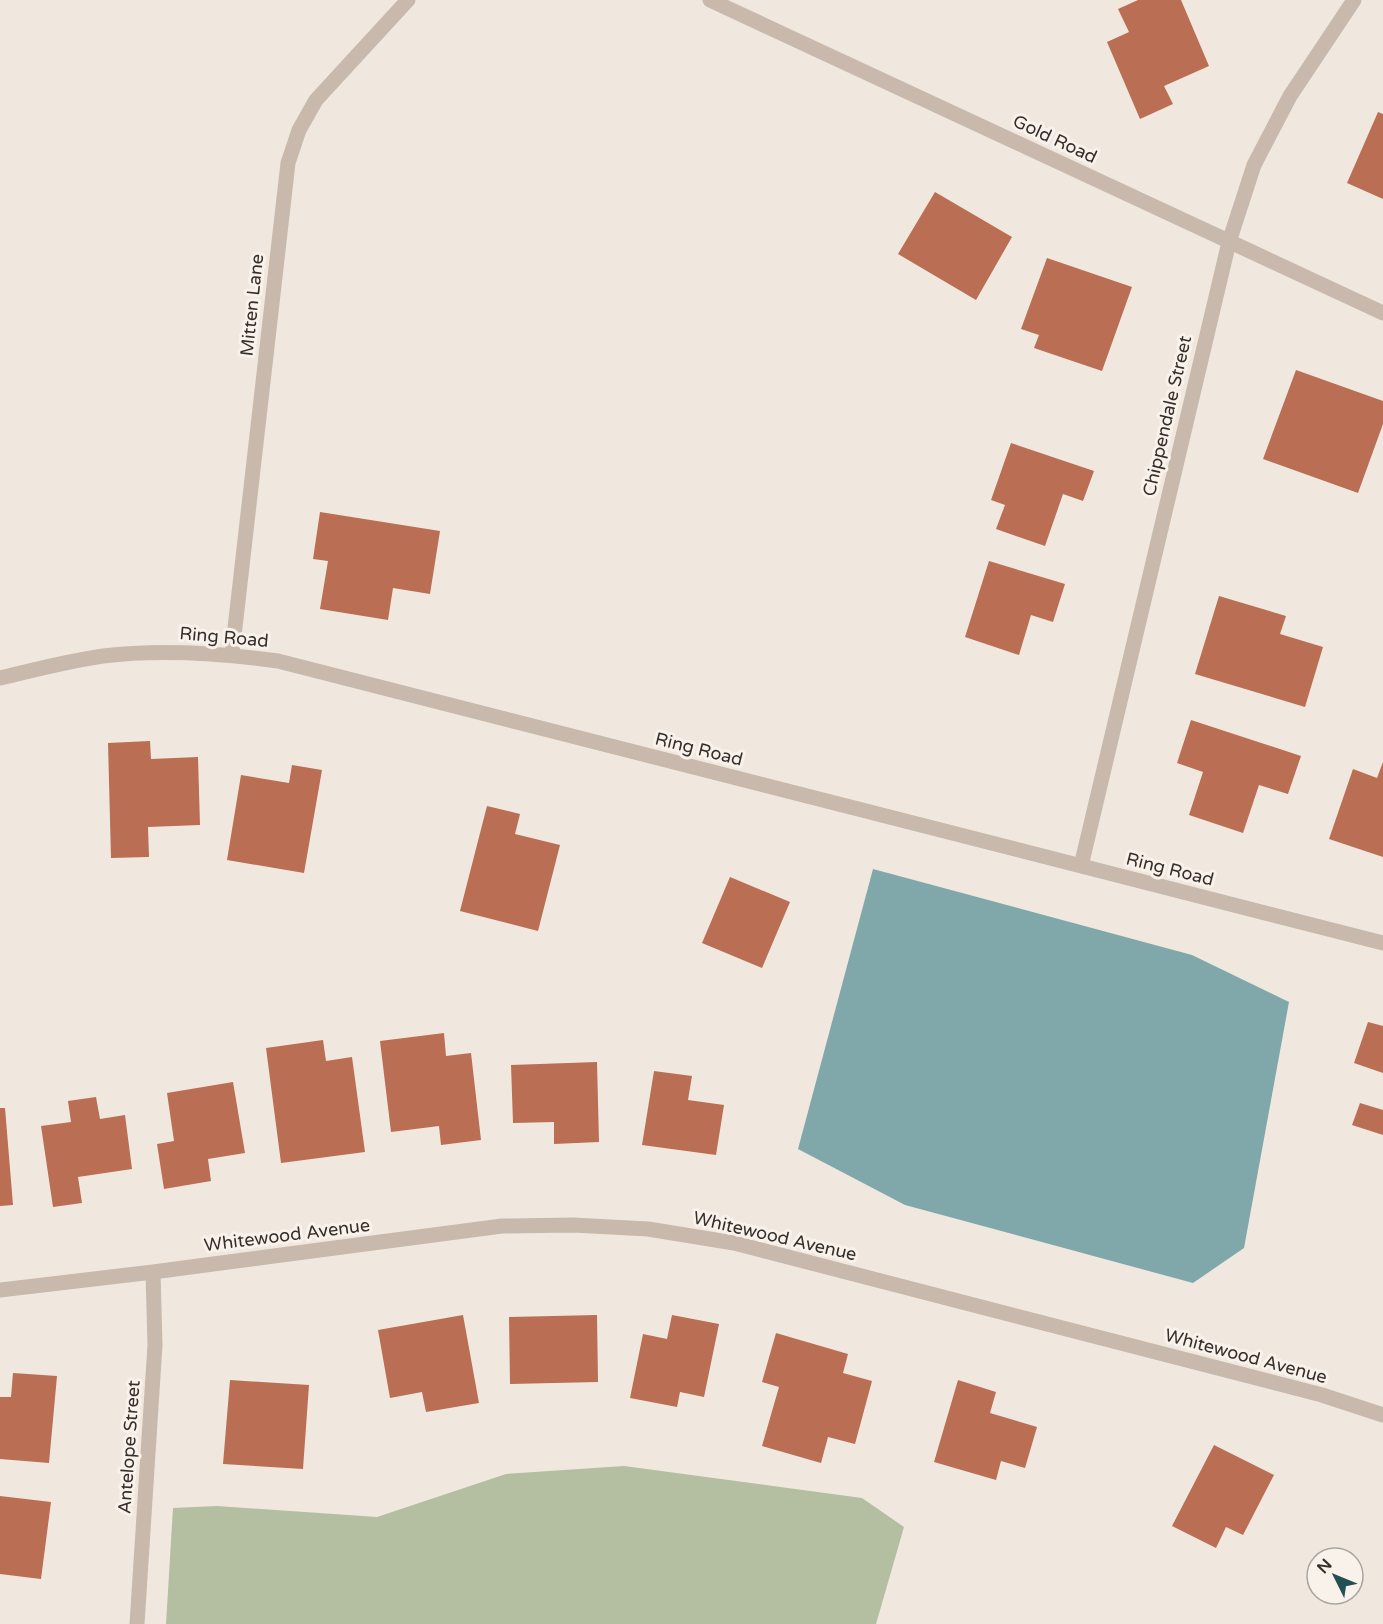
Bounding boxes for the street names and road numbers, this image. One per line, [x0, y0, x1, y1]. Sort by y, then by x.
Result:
street label: Gold Road [1009, 110, 1101, 168]
street label: Mitten Lane [236, 253, 268, 357]
street label: Chippendale Street [1138, 333, 1196, 498]
street label: Ring Road [178, 622, 270, 652]
street label: Ring Road [653, 727, 745, 771]
street label: Ring Road [1124, 847, 1216, 891]
street label: Whitewood Avenue [691, 1207, 859, 1265]
street label: Whitewood Avenue [203, 1214, 371, 1256]
street label: Whitewood Avenue [1163, 1324, 1329, 1388]
street label: Antelope Street [113, 1379, 145, 1515]

